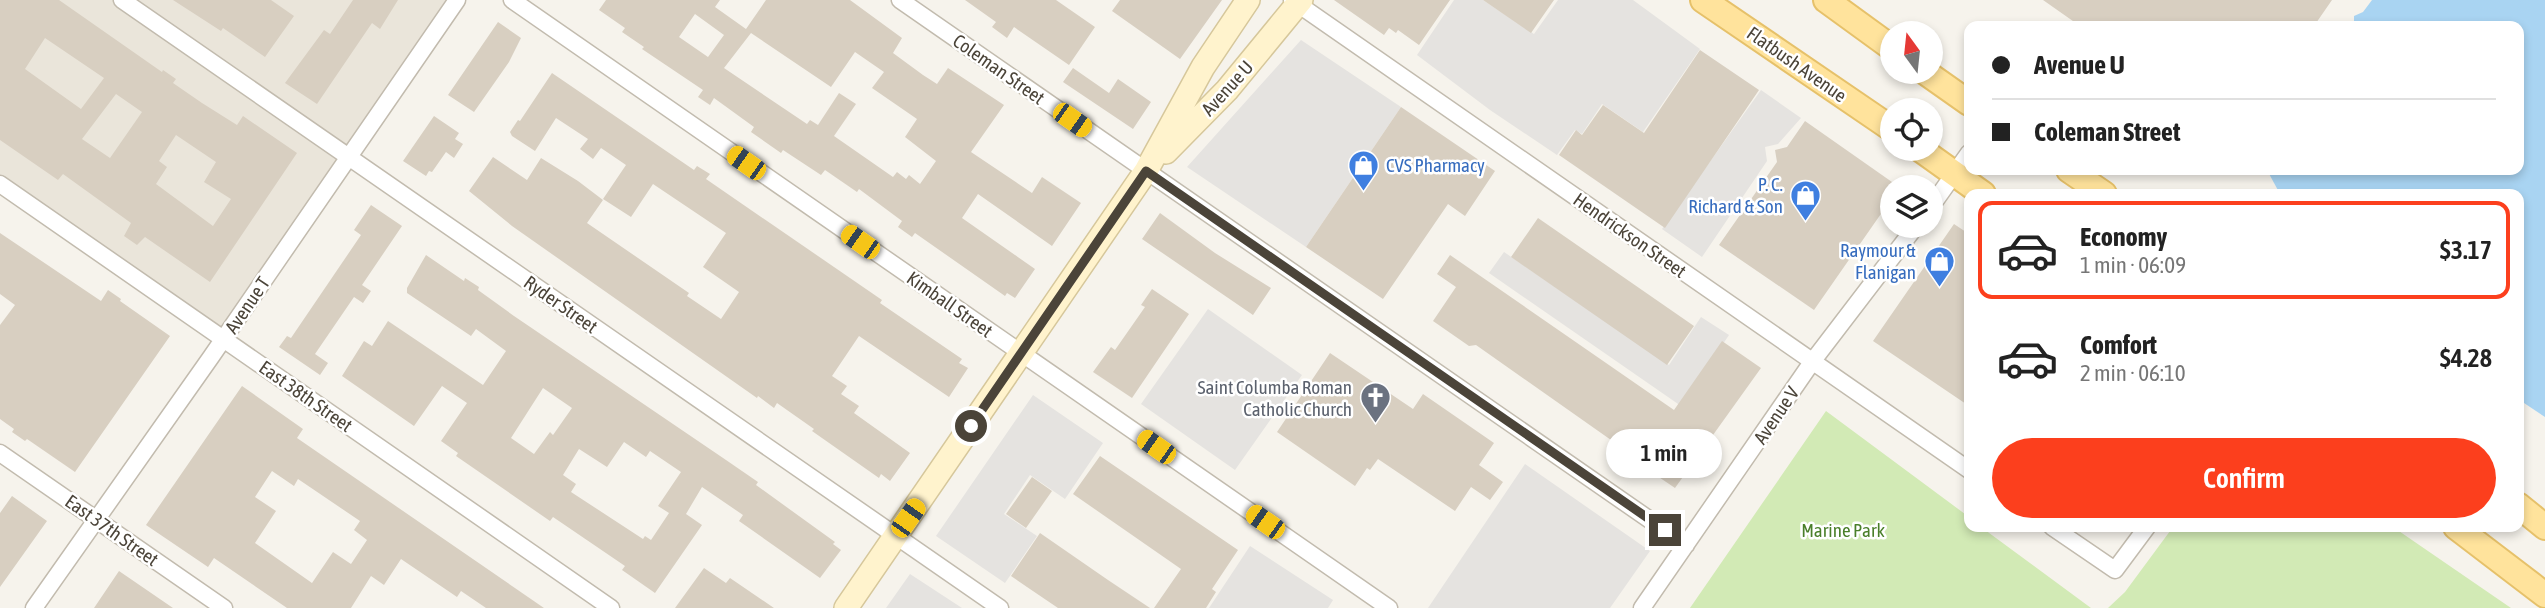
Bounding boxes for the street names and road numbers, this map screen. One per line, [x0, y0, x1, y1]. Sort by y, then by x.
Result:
street label: Flatbush Avenue [1743, 22, 1851, 106]
street label: Coleman Street [949, 29, 1049, 109]
street label: Avenue U [1197, 56, 1257, 120]
street label: Hendrickson Street [1569, 188, 1691, 282]
street label: Kimball Street [903, 266, 997, 342]
street label: Ryder Street [520, 271, 602, 337]
street label: Avenue T [220, 272, 274, 337]
street label: East 38th Street [255, 356, 357, 436]
street label: Avenue V [1749, 382, 1804, 448]
street label: East 37th Street [61, 490, 163, 570]

